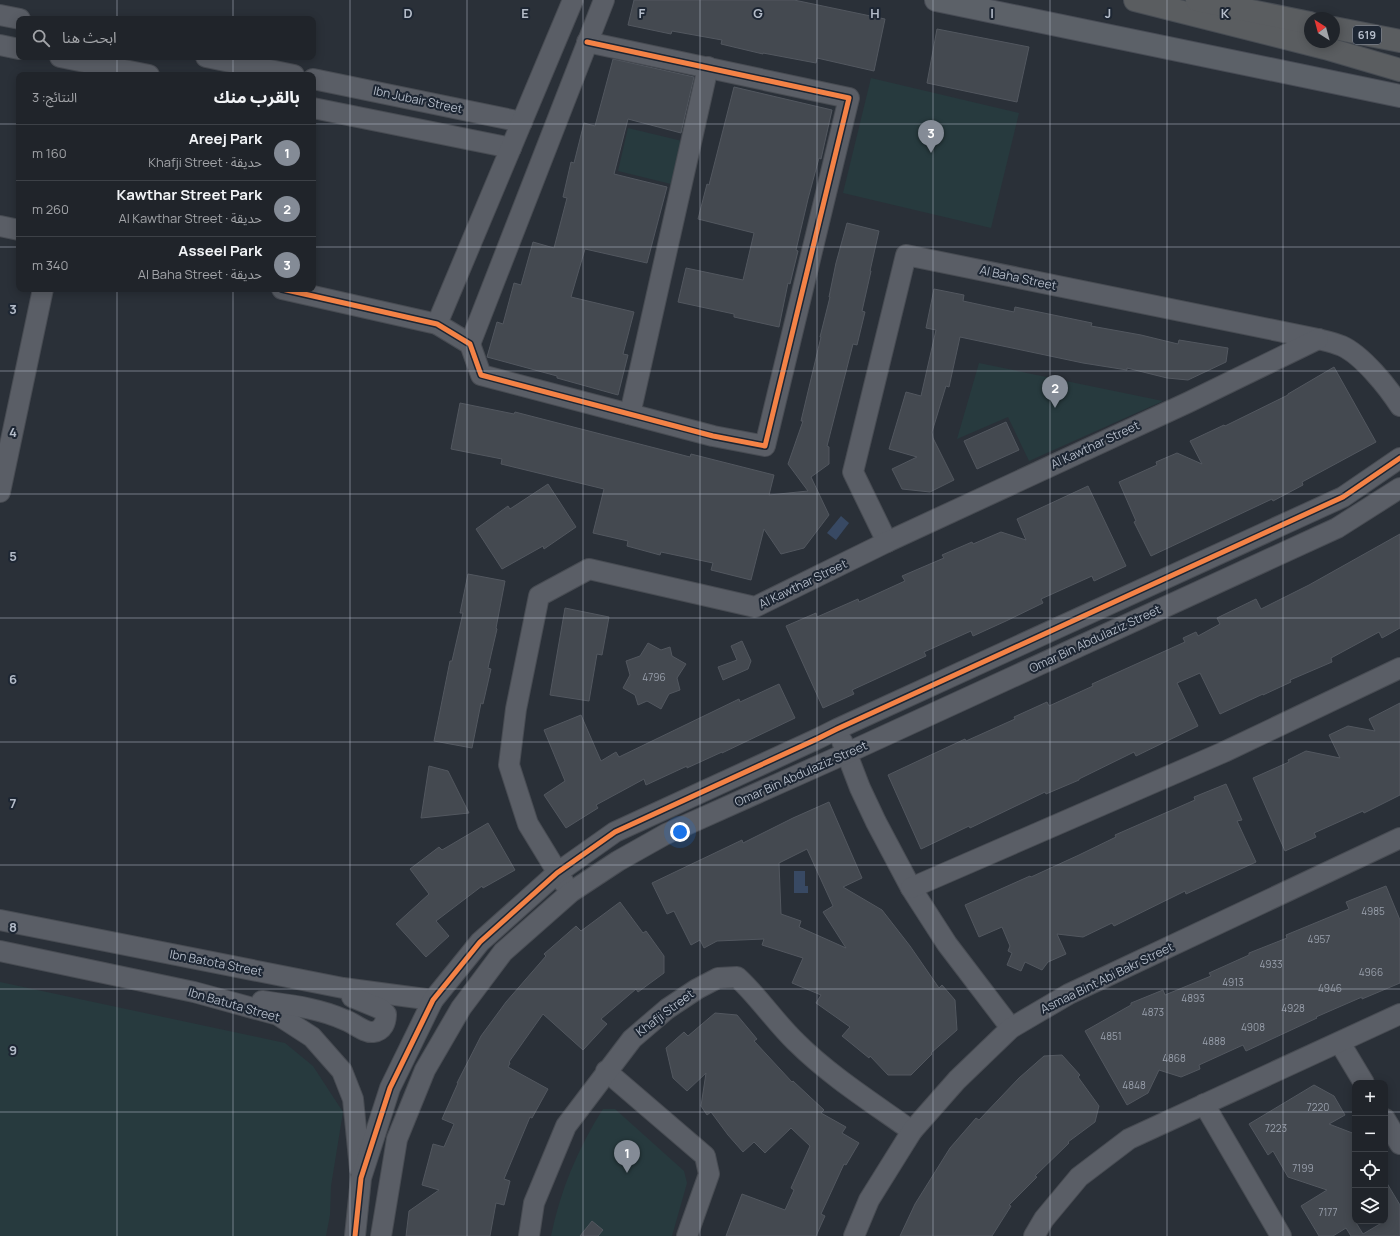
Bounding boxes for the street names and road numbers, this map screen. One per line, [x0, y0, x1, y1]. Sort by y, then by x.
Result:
road number: 619 [1353, 26, 1381, 44]
street label: Ibn Jubair Street [372, 82, 464, 117]
street label: Al Baha Street [978, 261, 1058, 294]
street label: Al Kawthar Street [1048, 416, 1142, 473]
street label: Al Kawthar Street [756, 555, 850, 612]
street label: Omar Bin Abdulaziz Street [1026, 600, 1164, 677]
street label: Omar Bin Abdulaziz Street [732, 737, 870, 810]
street label: Asmaa Bint Abi Bakr Street [1037, 938, 1176, 1017]
street label: Ibn Batota Street [168, 945, 264, 980]
street label: Ibn Batuta Street [186, 983, 282, 1026]
street label: Khafji Street [632, 985, 697, 1040]

